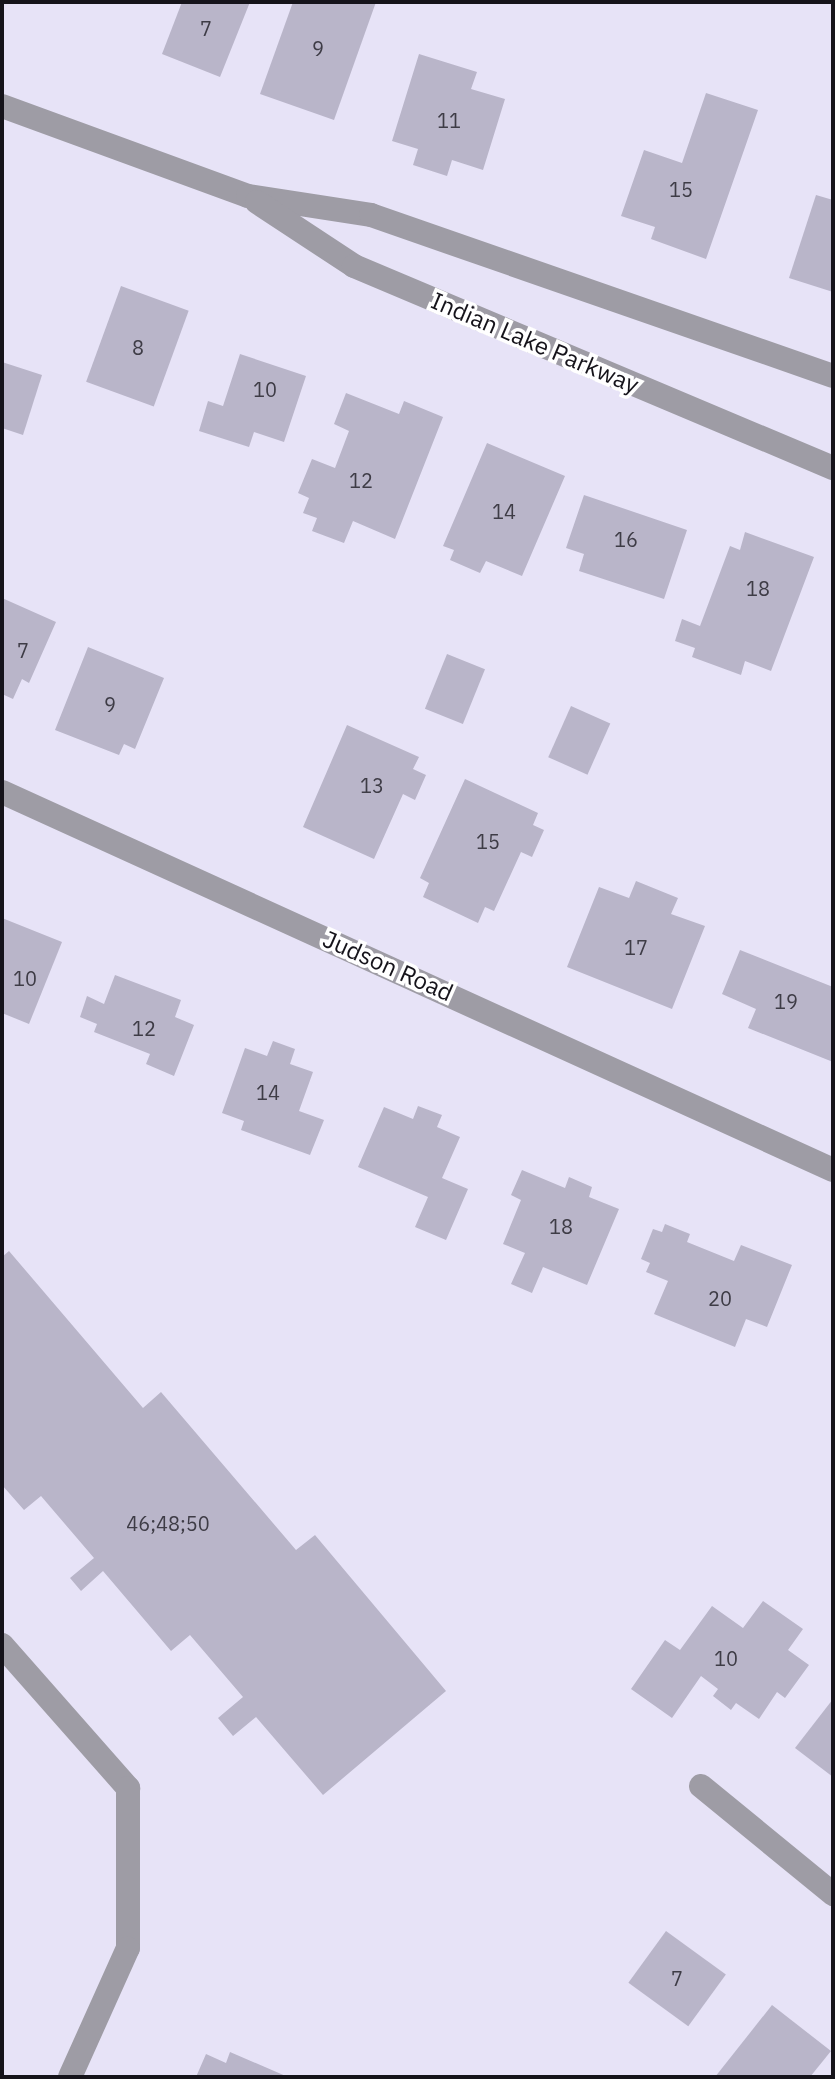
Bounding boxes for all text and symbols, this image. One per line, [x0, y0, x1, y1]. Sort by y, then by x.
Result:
house number: 7 [200, 16, 212, 40]
house number: 9 [312, 36, 324, 60]
house number: 11 [437, 108, 461, 132]
house number: 15 [669, 177, 693, 201]
street label: Indian Lake Parkway [427, 286, 643, 400]
house number: 8 [132, 335, 144, 359]
house number: 10 [253, 377, 277, 401]
house number: 12 [349, 468, 373, 492]
house number: 14 [492, 499, 516, 523]
house number: 16 [614, 527, 638, 551]
house number: 18 [746, 576, 770, 600]
house number: 7 [17, 638, 29, 662]
house number: 9 [104, 692, 116, 716]
house number: 13 [360, 773, 384, 797]
house number: 15 [476, 829, 500, 853]
street label: Judson Road [318, 924, 458, 1008]
house number: 17 [624, 935, 648, 959]
house number: 10 [13, 966, 37, 990]
house number: 19 [774, 989, 798, 1013]
house number: 12 [132, 1016, 156, 1040]
house number: 14 [256, 1080, 280, 1104]
house number: 18 [549, 1214, 573, 1238]
house number: 20 [708, 1286, 732, 1310]
house number: 46;48;50 [126, 1511, 210, 1535]
house number: 10 [714, 1646, 738, 1670]
house number: 7 [671, 1966, 683, 1990]

